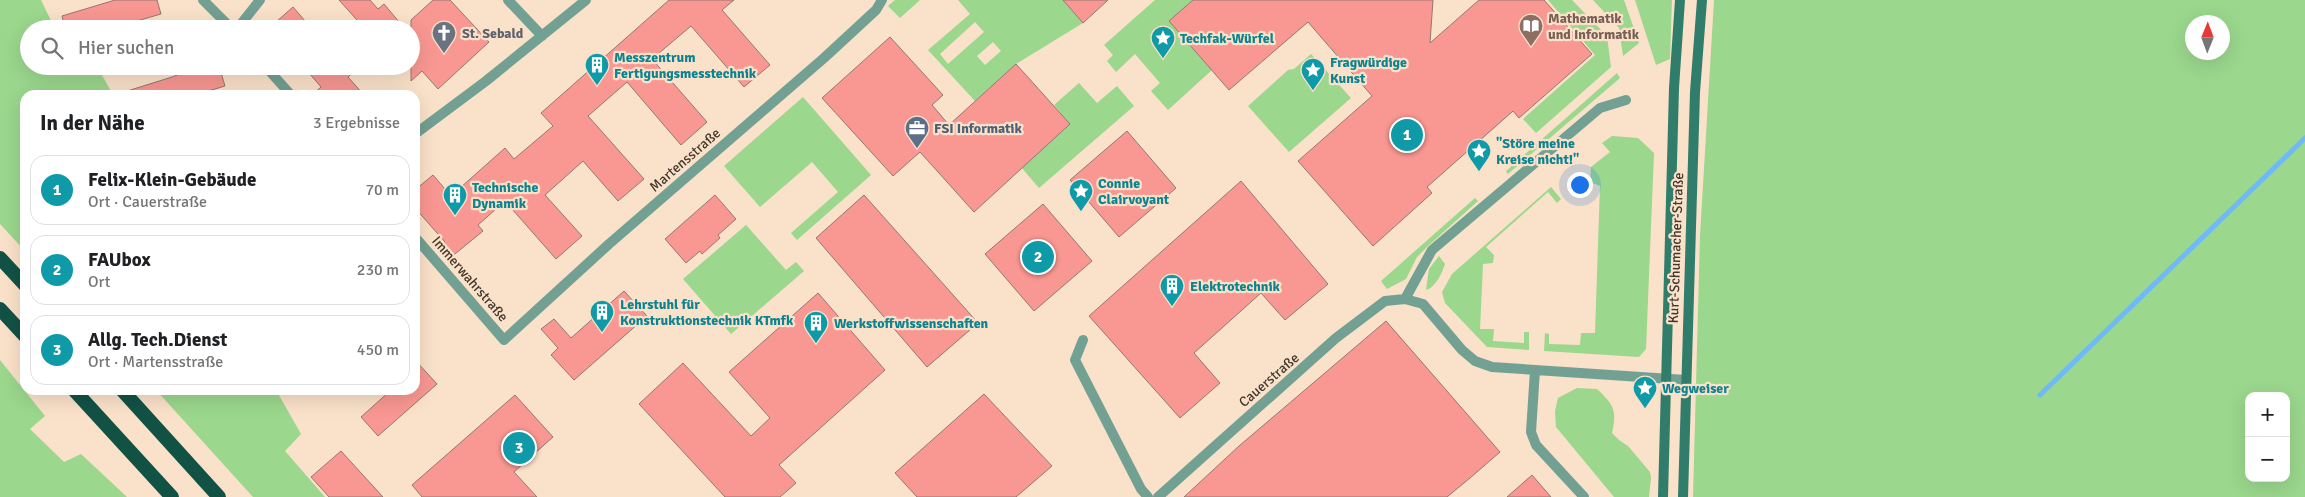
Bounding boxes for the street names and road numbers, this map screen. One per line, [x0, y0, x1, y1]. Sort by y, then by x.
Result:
street label: Martensstraße [646, 125, 724, 195]
street label: Kurt-Schumacher-Straße [1665, 172, 1687, 324]
street label: Immerwahrstraße [428, 233, 512, 325]
street label: Cauerstraße [1235, 349, 1303, 411]

